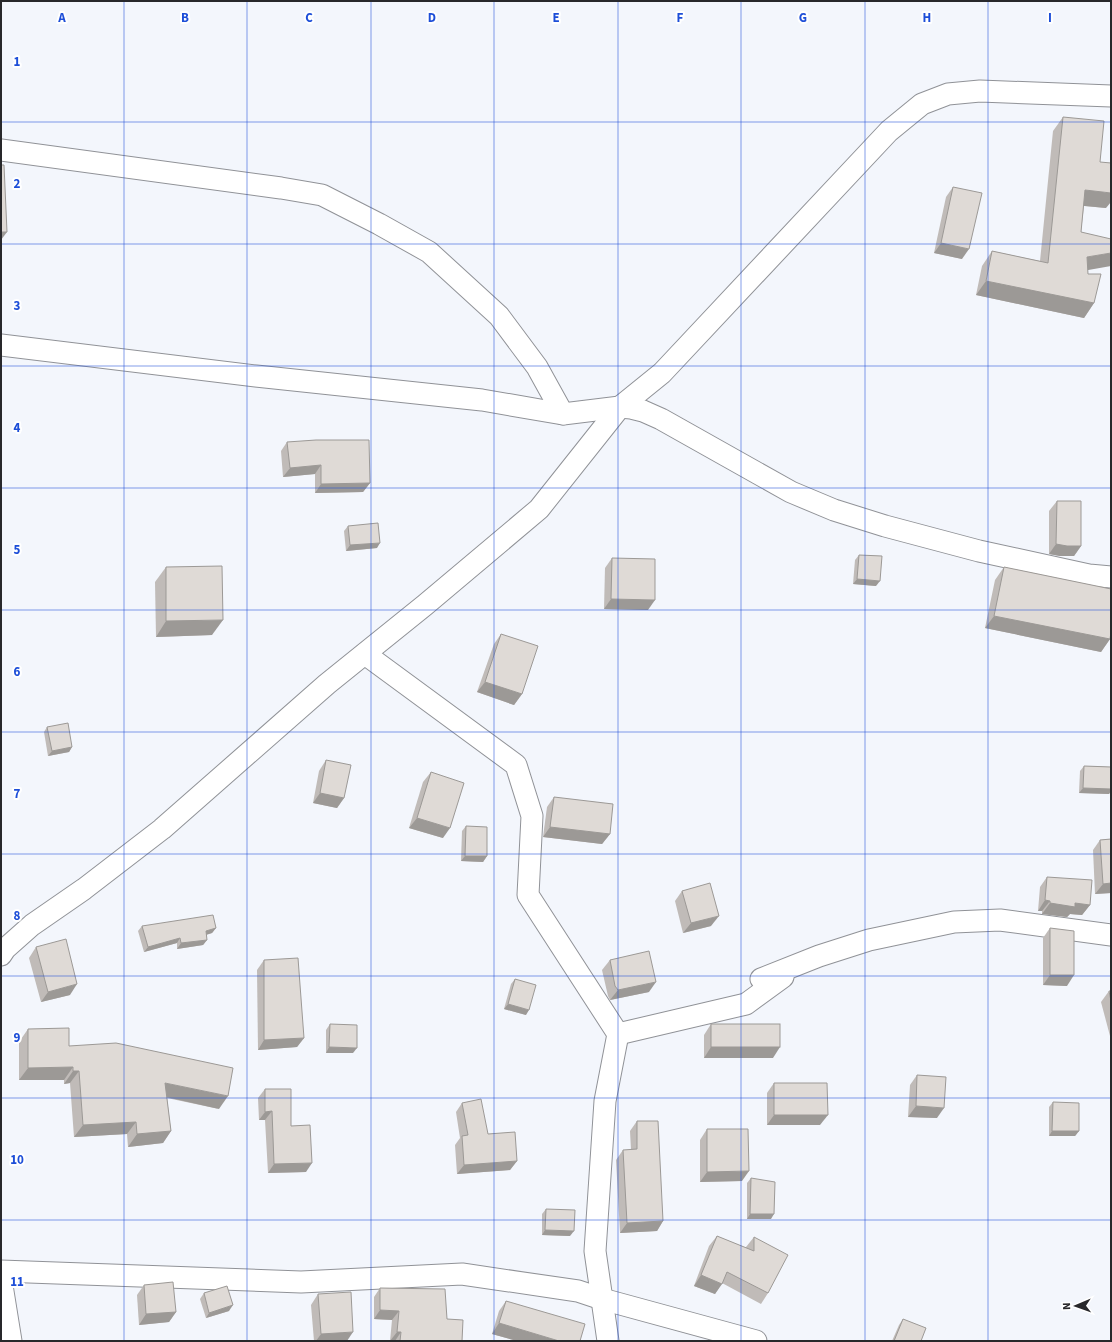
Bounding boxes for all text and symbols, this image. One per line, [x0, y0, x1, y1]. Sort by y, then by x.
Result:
text: A [57, 9, 66, 27]
text: B [181, 9, 189, 27]
text: C [305, 9, 313, 27]
text: D [428, 9, 436, 27]
text: E [552, 9, 560, 27]
text: F [677, 9, 684, 27]
text: G [799, 9, 807, 27]
text: H [923, 9, 931, 27]
text: I [1048, 9, 1052, 27]
text: 1 [14, 53, 21, 71]
text: 2 [14, 175, 21, 193]
text: 3 [14, 297, 21, 315]
text: 4 [14, 419, 21, 437]
text: 5 [14, 541, 21, 559]
text: 6 [14, 663, 21, 681]
text: 7 [14, 785, 21, 803]
text: 8 [14, 907, 21, 925]
text: 9 [14, 1029, 21, 1047]
text: 10 [10, 1151, 24, 1169]
text: 11 [10, 1273, 24, 1291]
north arrow [1056, 1286, 1096, 1326]
text: N [1059, 1302, 1074, 1310]

